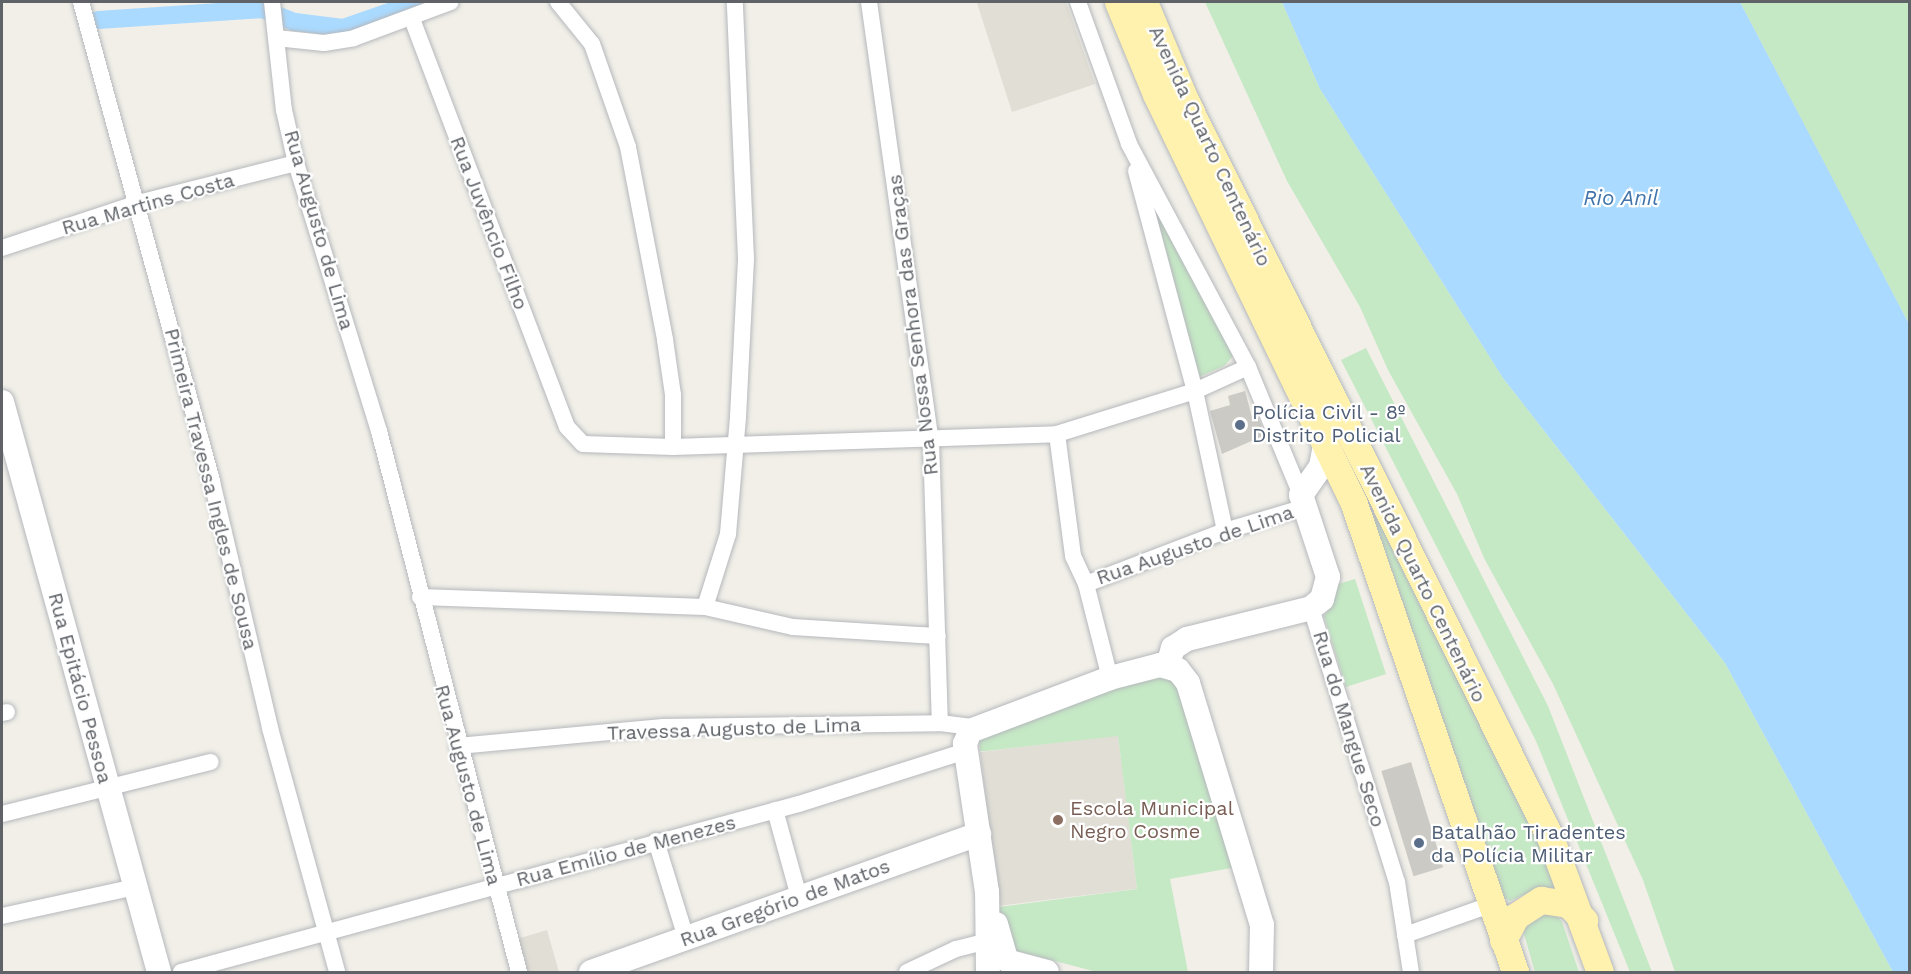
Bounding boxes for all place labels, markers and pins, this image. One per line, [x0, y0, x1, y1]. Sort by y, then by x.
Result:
place label: Polícia Civil - 8º Distrito Policial [1252, 401, 1406, 448]
marker: Polícia Civil - 8º Distrito Policial [1233, 418, 1247, 432]
place label: Escola Municipal Negro Cosme [1070, 796, 1234, 843]
marker: Escola Municipal Negro Cosme [1051, 813, 1065, 827]
place label: Batalhão Tiradentes da Polícia Militar [1431, 820, 1626, 867]
marker: Batalhão Tiradentes da Polícia Militar [1412, 836, 1426, 850]

